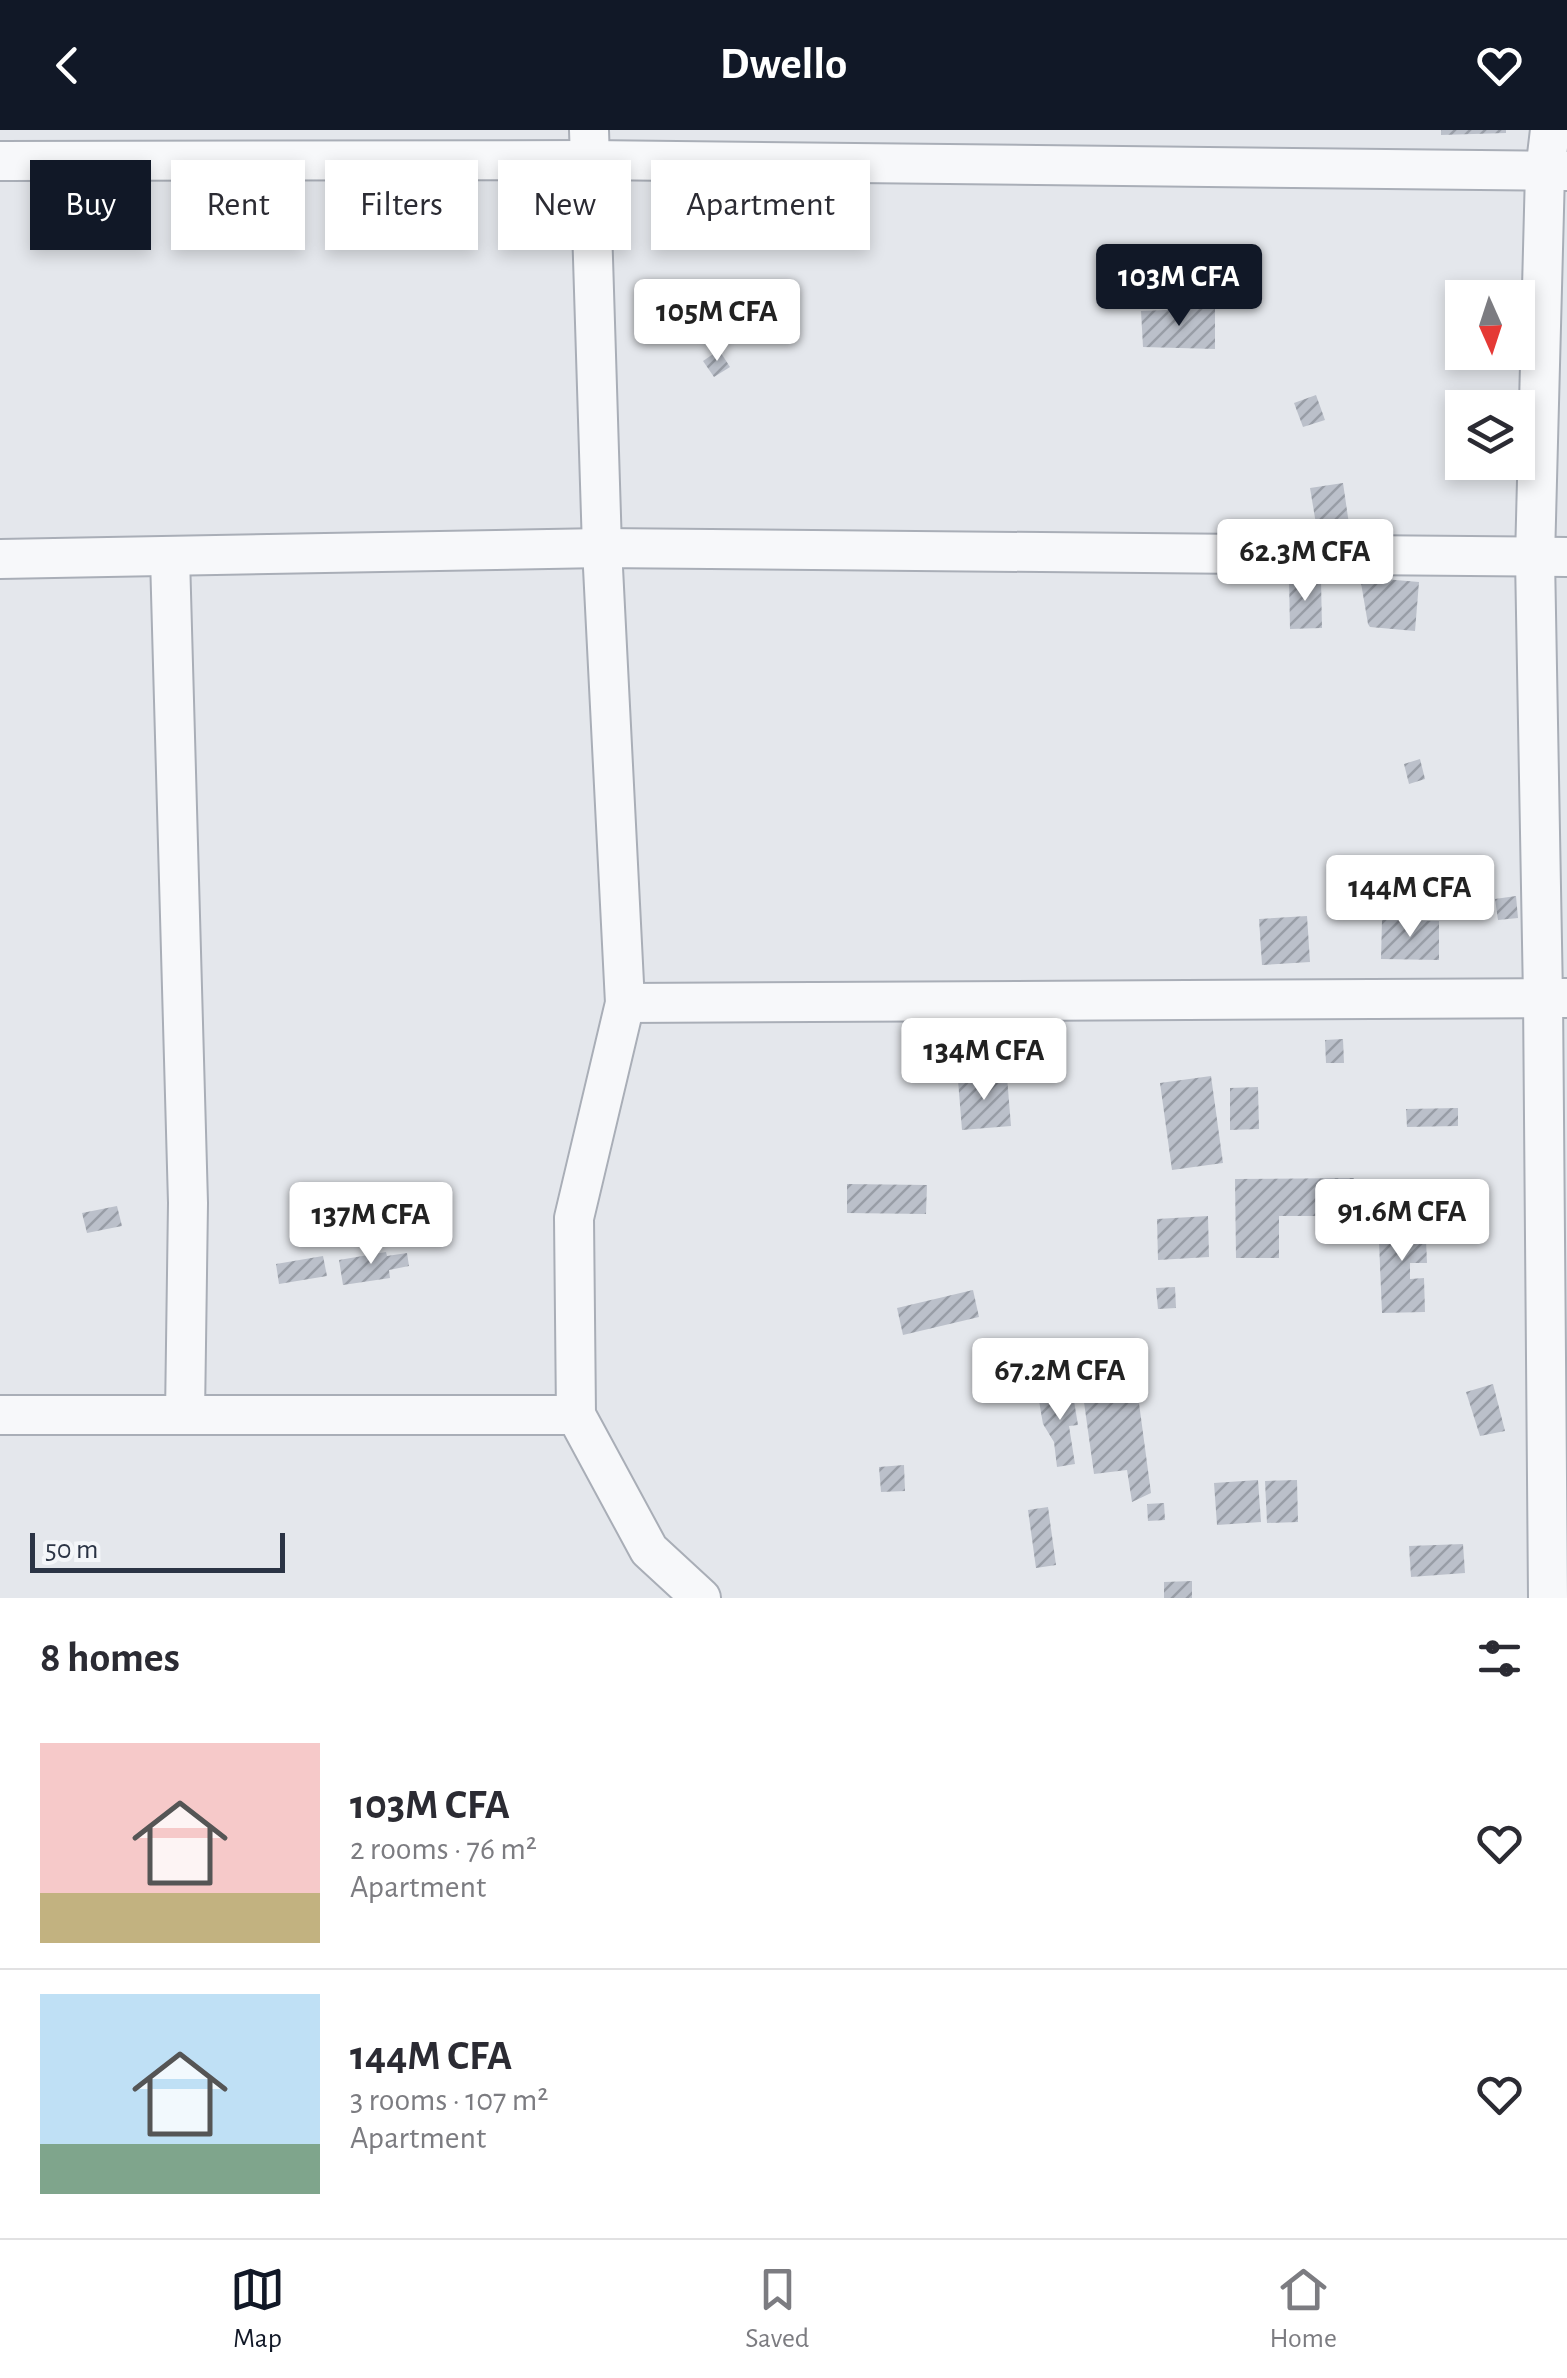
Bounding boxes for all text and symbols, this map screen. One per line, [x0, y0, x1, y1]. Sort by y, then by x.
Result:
icon: back [40, 38, 95, 93]
icon: heart [1472, 38, 1527, 93]
text: Dwello [720, 42, 847, 87]
chip: Buy [30, 160, 151, 250]
chip: Rent [171, 160, 305, 250]
chip: Filters [325, 160, 478, 250]
chip: New [498, 160, 631, 250]
chip: Apartment [651, 160, 870, 250]
pin: 103M CFA [1076, 244, 1282, 329]
text: 103M CFA [1118, 260, 1240, 292]
pin: 105M CFA [614, 279, 820, 364]
north arrow [1445, 280, 1535, 370]
map controls [1445, 280, 1535, 480]
text: 105M CFA [656, 295, 778, 327]
button: layers [1445, 390, 1535, 480]
pin: 62.3M CFA [1191, 519, 1419, 604]
text: 62.3M CFA [1239, 535, 1371, 567]
pin: 144M CFA [1307, 855, 1513, 940]
text: 144M CFA [1348, 871, 1472, 903]
pin: 134M CFA [881, 1018, 1087, 1103]
text: 134M CFA [923, 1034, 1045, 1066]
pin: 91.6M CFA [1288, 1179, 1516, 1264]
pin: 137M CFA [268, 1182, 474, 1267]
text: 91.6M CFA [1337, 1195, 1467, 1227]
text: 137M CFA [311, 1198, 431, 1230]
pin: 67.2M CFA [946, 1338, 1174, 1423]
text: 67.2M CFA [994, 1354, 1126, 1386]
scale bar [30, 1528, 285, 1572]
text: 50 m [45, 1536, 99, 1564]
icon: filters [1472, 1631, 1527, 1686]
text: 8 homes [40, 1637, 180, 1679]
icon: home [120, 1783, 240, 1903]
text: 103M CFA [350, 1784, 510, 1826]
icon: heart [1472, 1816, 1527, 1871]
text: 2 rooms · 76 m² [350, 1833, 537, 1865]
text: Apartment [350, 1871, 486, 1903]
icon: home [120, 2034, 240, 2154]
text: 144M CFA [350, 2035, 512, 2077]
icon: heart [1472, 2067, 1527, 2122]
text: 3 rooms · 107 m² [350, 2084, 549, 2116]
text: Apartment [350, 2122, 486, 2154]
tab: Map [230, 2262, 285, 2356]
tab: Saved [745, 2262, 809, 2356]
tab: Home [1270, 2262, 1337, 2356]

